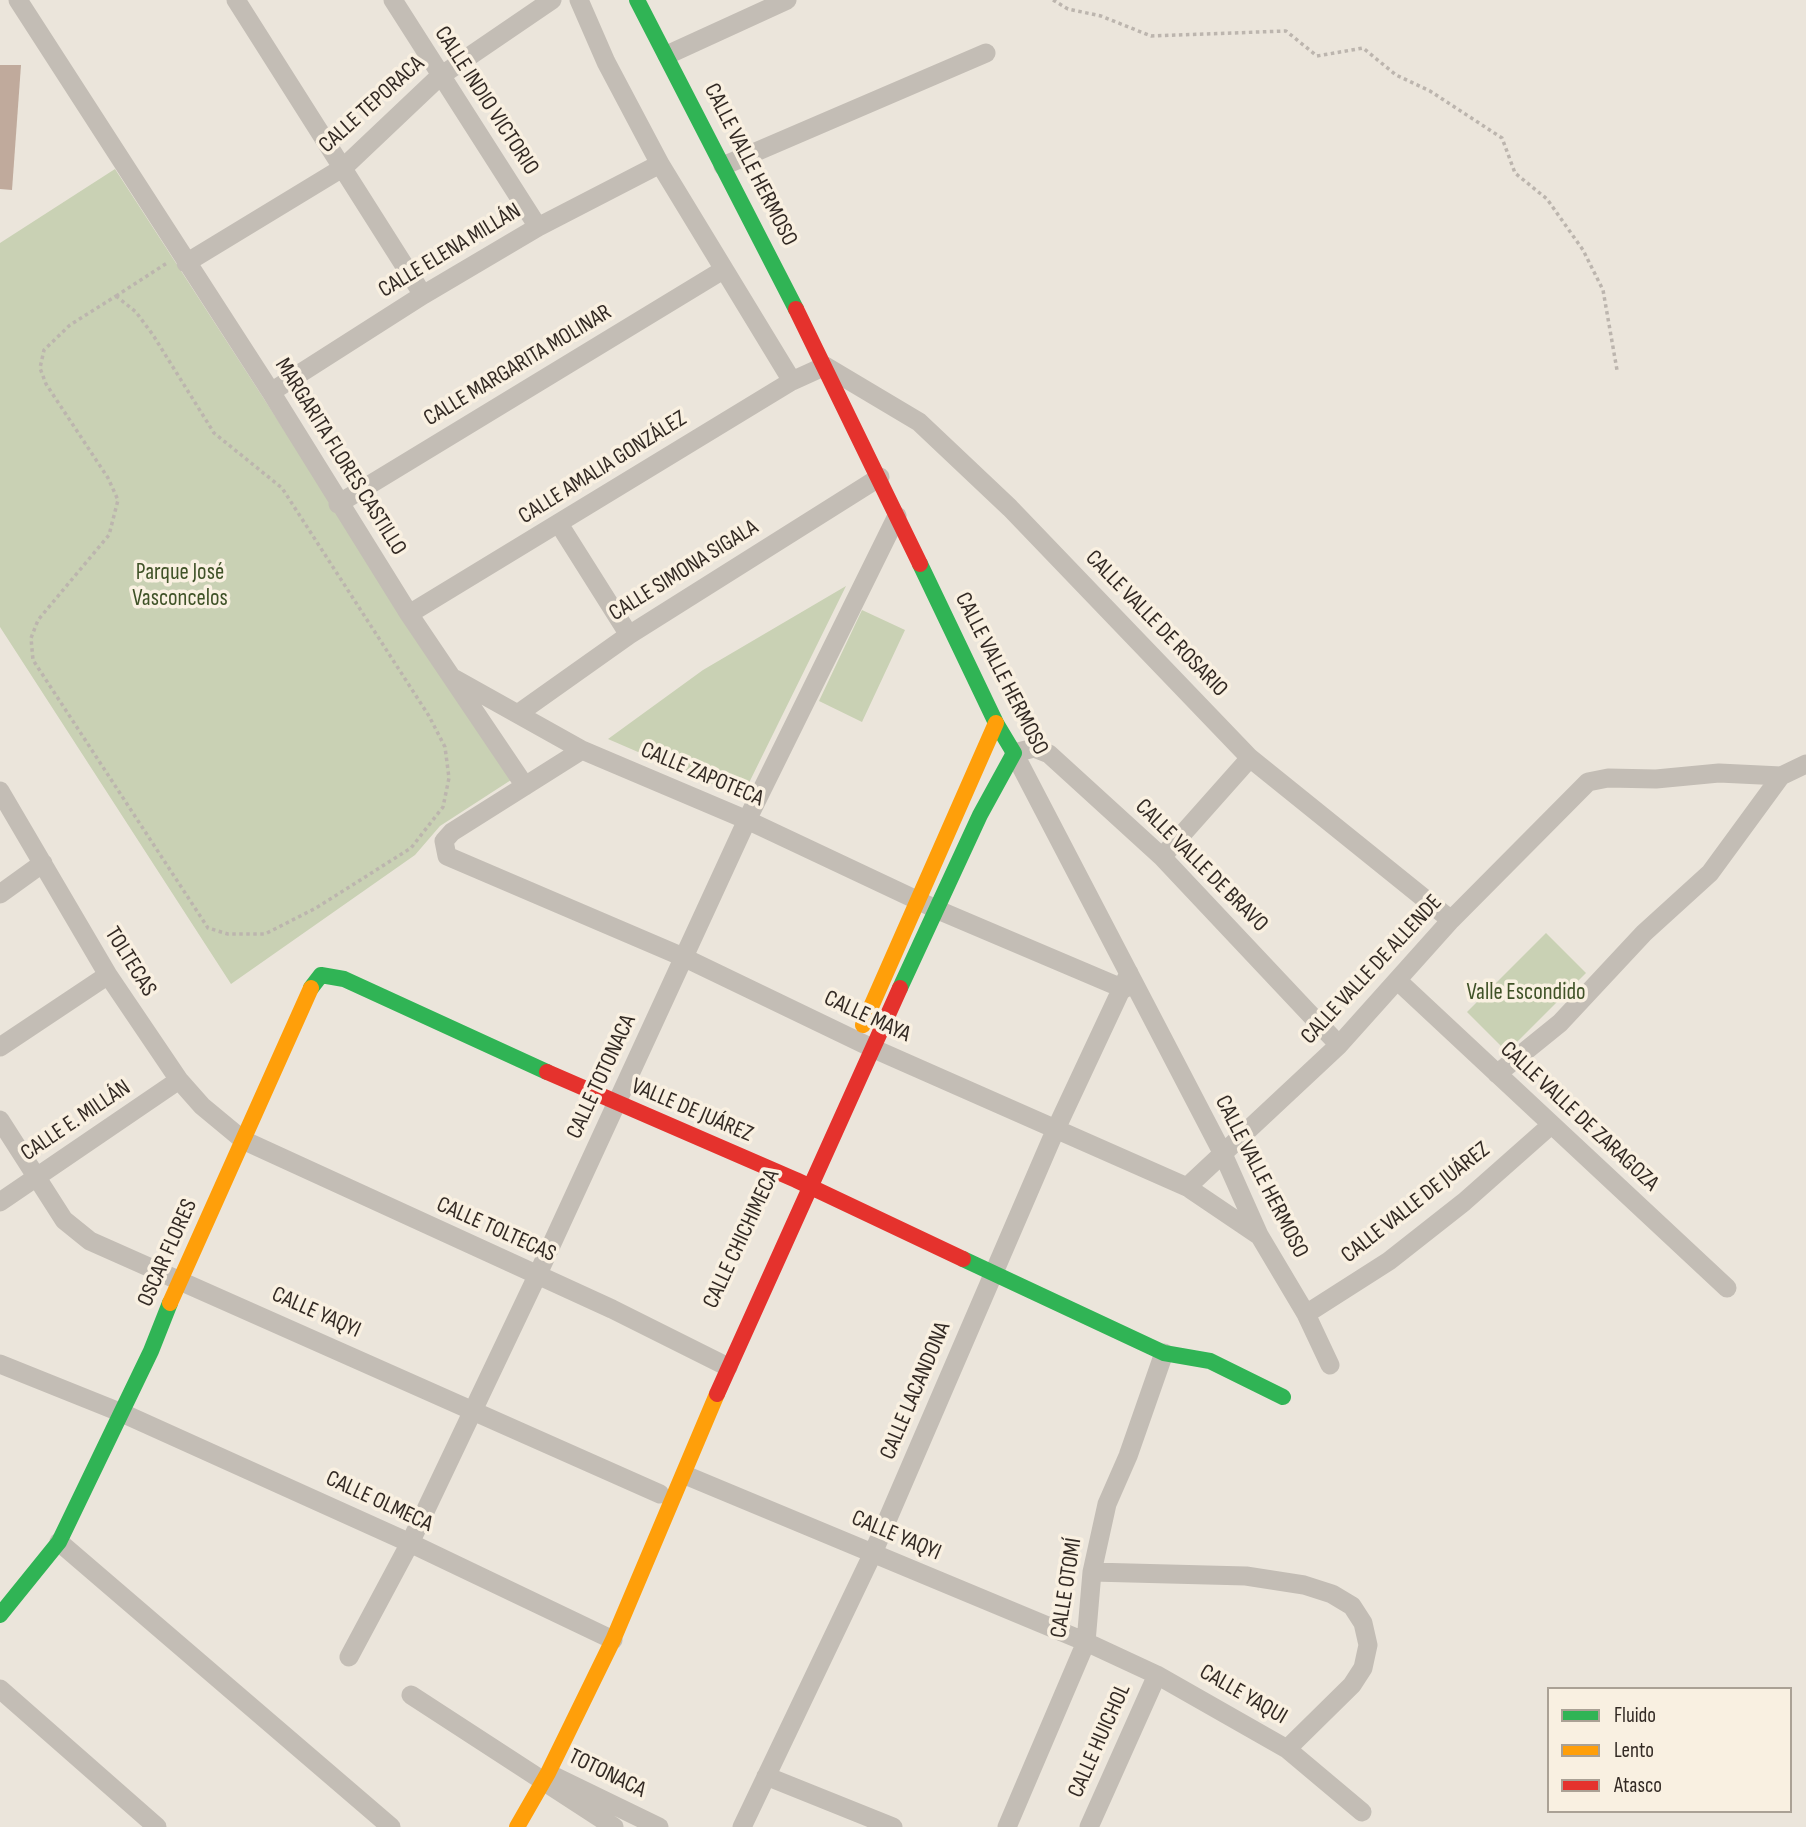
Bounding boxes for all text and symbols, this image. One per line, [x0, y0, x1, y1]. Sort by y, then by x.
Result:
street label: CALLE INDIO VICTORIO [428, 22, 544, 180]
street label: CALLE TEPORACA [314, 51, 430, 159]
street label: CALLE VALLE HERMOSO [697, 79, 803, 251]
street label: CALLE ELENA MILLÁN [374, 198, 526, 304]
street label: CALLE MARGARITA MOLINAR [419, 299, 617, 433]
street label: MARGARITA FLORES CASTILLO [268, 353, 412, 561]
street label: CALLE AMALIA GONZÁLEZ [514, 405, 692, 531]
street label: CALLE SIMONA SIGALA [604, 514, 764, 628]
street label: CALLE VALLE DE ROSARIO [1079, 545, 1233, 703]
park label: Parque José Vasconcelos [132, 559, 228, 613]
street label: CALLE VALLE HERMOSO [948, 588, 1054, 760]
street label: CALLE ZAPOTECA [636, 737, 768, 813]
street label: CALLE VALLE DE BRAVO [1129, 794, 1273, 938]
street label: CALLE VALLE DE ALLENDE [1296, 890, 1448, 1050]
street label: TOLTECAS [98, 922, 162, 1002]
park label: Valle Escondido [1466, 979, 1586, 1007]
street label: CALLE MAYA [819, 985, 915, 1049]
street label: CALLE TOTONACA [561, 1011, 643, 1143]
street label: CALLE VALLE DE ZARAGOZA [1494, 1036, 1664, 1198]
street label: VALLE DE JUÁREZ [627, 1073, 757, 1149]
street label: CALLE E. MILLÁN [16, 1074, 136, 1168]
street label: CALLE VALLE HERMOSO [1208, 1091, 1314, 1263]
street label: CALLE VALLE DE JUÁREZ [1336, 1136, 1496, 1270]
street label: CALLE CHICHIMECA [698, 1165, 786, 1313]
street label: CALLE TOLTECAS [432, 1191, 560, 1269]
street label: OSCAR FLORES [132, 1195, 204, 1311]
street label: CALLE YAQYI [267, 1281, 365, 1345]
street label: CALLE LACANDONA [875, 1318, 957, 1464]
street label: CALLE OLMECA [321, 1465, 437, 1539]
street label: CALLE YAQYI [847, 1505, 945, 1567]
street label: CALLE OTOMÍ [1045, 1536, 1089, 1640]
street label: CALLE YAQUI [1194, 1659, 1292, 1731]
street label: CALLE HUICHOL [1063, 1680, 1137, 1802]
legend [1547, 1687, 1792, 1813]
text: Fluido [1614, 1703, 1656, 1728]
text: Lento [1614, 1738, 1654, 1763]
street label: TOTONACA [564, 1743, 650, 1805]
text: Atasco [1614, 1773, 1662, 1798]

